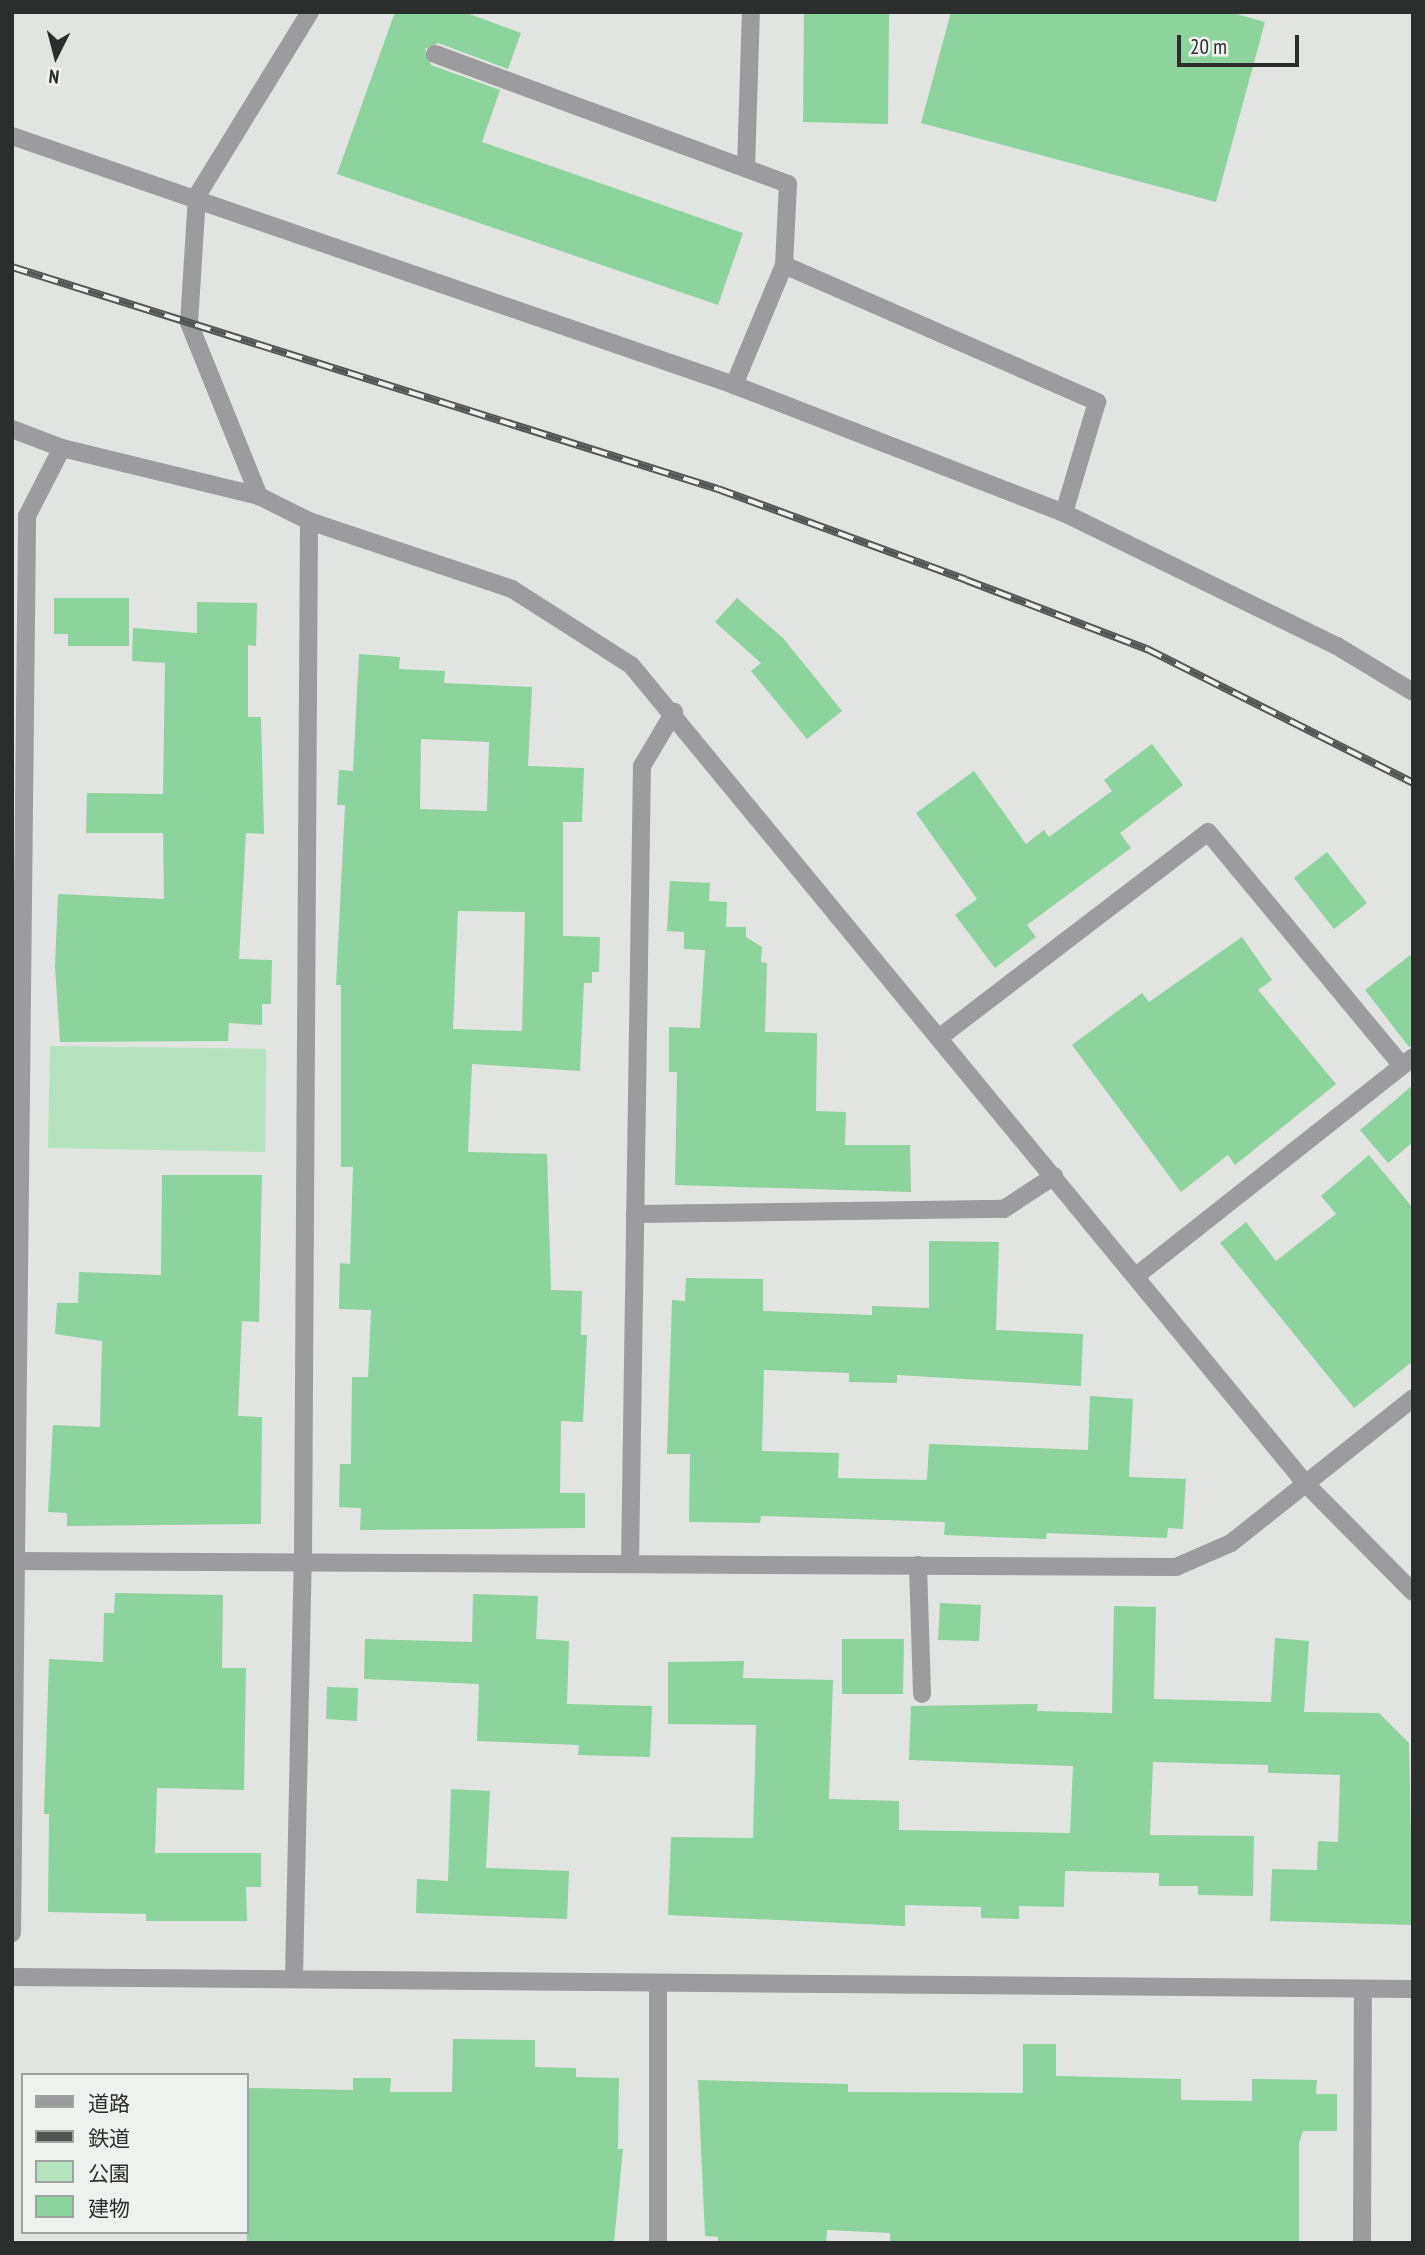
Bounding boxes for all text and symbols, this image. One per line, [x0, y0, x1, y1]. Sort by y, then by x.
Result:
north arrow [21, 21, 91, 91]
scale bar [1180, 21, 1302, 65]
text: 20 m [1190, 33, 1227, 60]
text: N [47, 64, 60, 89]
legend [21, 2073, 248, 2234]
text: 道路 [88, 2090, 130, 2117]
text: 鉄道 [88, 2125, 130, 2152]
text: 公園 [88, 2160, 130, 2187]
text: 建物 [88, 2195, 130, 2222]

